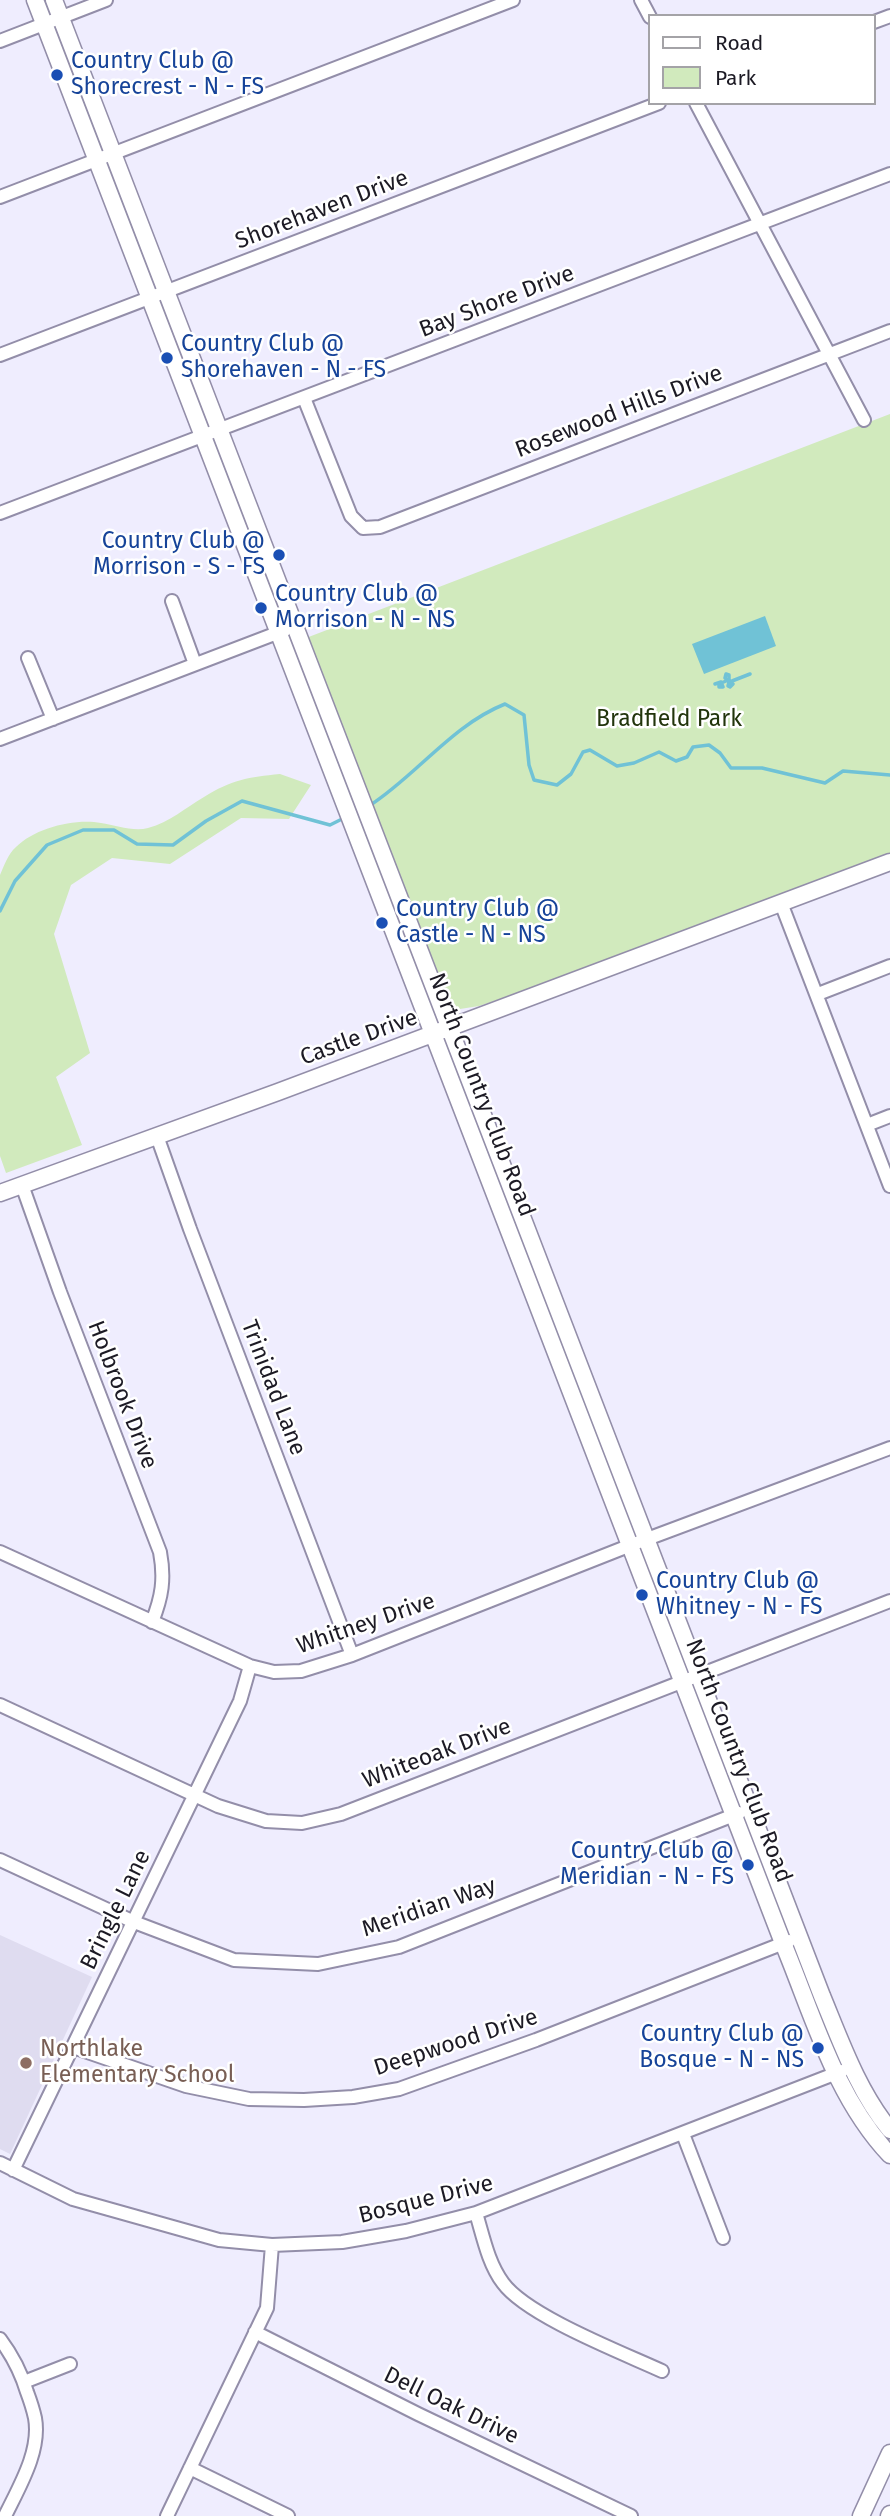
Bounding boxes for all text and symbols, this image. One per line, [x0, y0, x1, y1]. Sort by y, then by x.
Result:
legend [648, 14, 876, 105]
text: Road [715, 30, 763, 56]
place label: Country Club @ Shorecrest - N - FS [71, 48, 264, 102]
text: Park [715, 65, 756, 91]
marker: Country Club @ Shorecrest - N - FS [49, 67, 65, 83]
street label: Shorehaven Drive [232, 164, 412, 256]
street label: Bay Shore Drive [416, 260, 578, 344]
place label: Country Club @ Shorehaven - N - FS [181, 331, 386, 385]
marker: Country Club @ Shorehaven - N - FS [159, 350, 175, 366]
street label: Rosewood Hills Drive [511, 360, 727, 464]
place label: Country Club @ Morrison - S - FS [93, 528, 265, 582]
marker: Country Club @ Morrison - S - FS [271, 547, 287, 563]
place label: Country Club @ Morrison - N - NS [275, 581, 455, 635]
marker: Country Club @ Morrison - N - NS [253, 600, 269, 616]
park label: Bradfield Park [596, 706, 742, 734]
place label: Country Club @ Castle - N - NS [396, 896, 559, 950]
marker: Country Club @ Castle - N - NS [374, 915, 390, 931]
street label: North Country Club Road [422, 969, 540, 1221]
street label: Castle Drive [297, 1004, 421, 1072]
street label: Holbrook Drive [81, 1317, 163, 1473]
street label: Trinidad Lane [235, 1317, 311, 1459]
place label: Country Club @ Whitney - N - FS [656, 1568, 822, 1622]
street label: Whitney Drive [293, 1587, 439, 1661]
marker: Country Club @ Whitney - N - FS [634, 1587, 650, 1603]
street label: North Country Club Road [679, 1635, 797, 1887]
street label: Whiteoak Drive [359, 1713, 515, 1795]
place label: Country Club @ Meridian - N - FS [560, 1838, 734, 1892]
street label: Bringle Lane [75, 1846, 157, 1974]
marker: Country Club @ Meridian - N - FS [740, 1857, 756, 1873]
street label: Meridian Way [358, 1872, 500, 1944]
street label: Deepwood Drive [371, 2004, 541, 2082]
place label: Country Club @ Bosque - N - NS [639, 2021, 804, 2075]
place label: Northlake Elementary School [40, 2036, 235, 2090]
marker: Country Club @ Bosque - N - NS [810, 2040, 826, 2056]
marker: Northlake Elementary School [18, 2055, 34, 2071]
street label: Bosque Drive [356, 2170, 496, 2230]
street label: Dell Oak Drive [379, 2361, 523, 2451]

